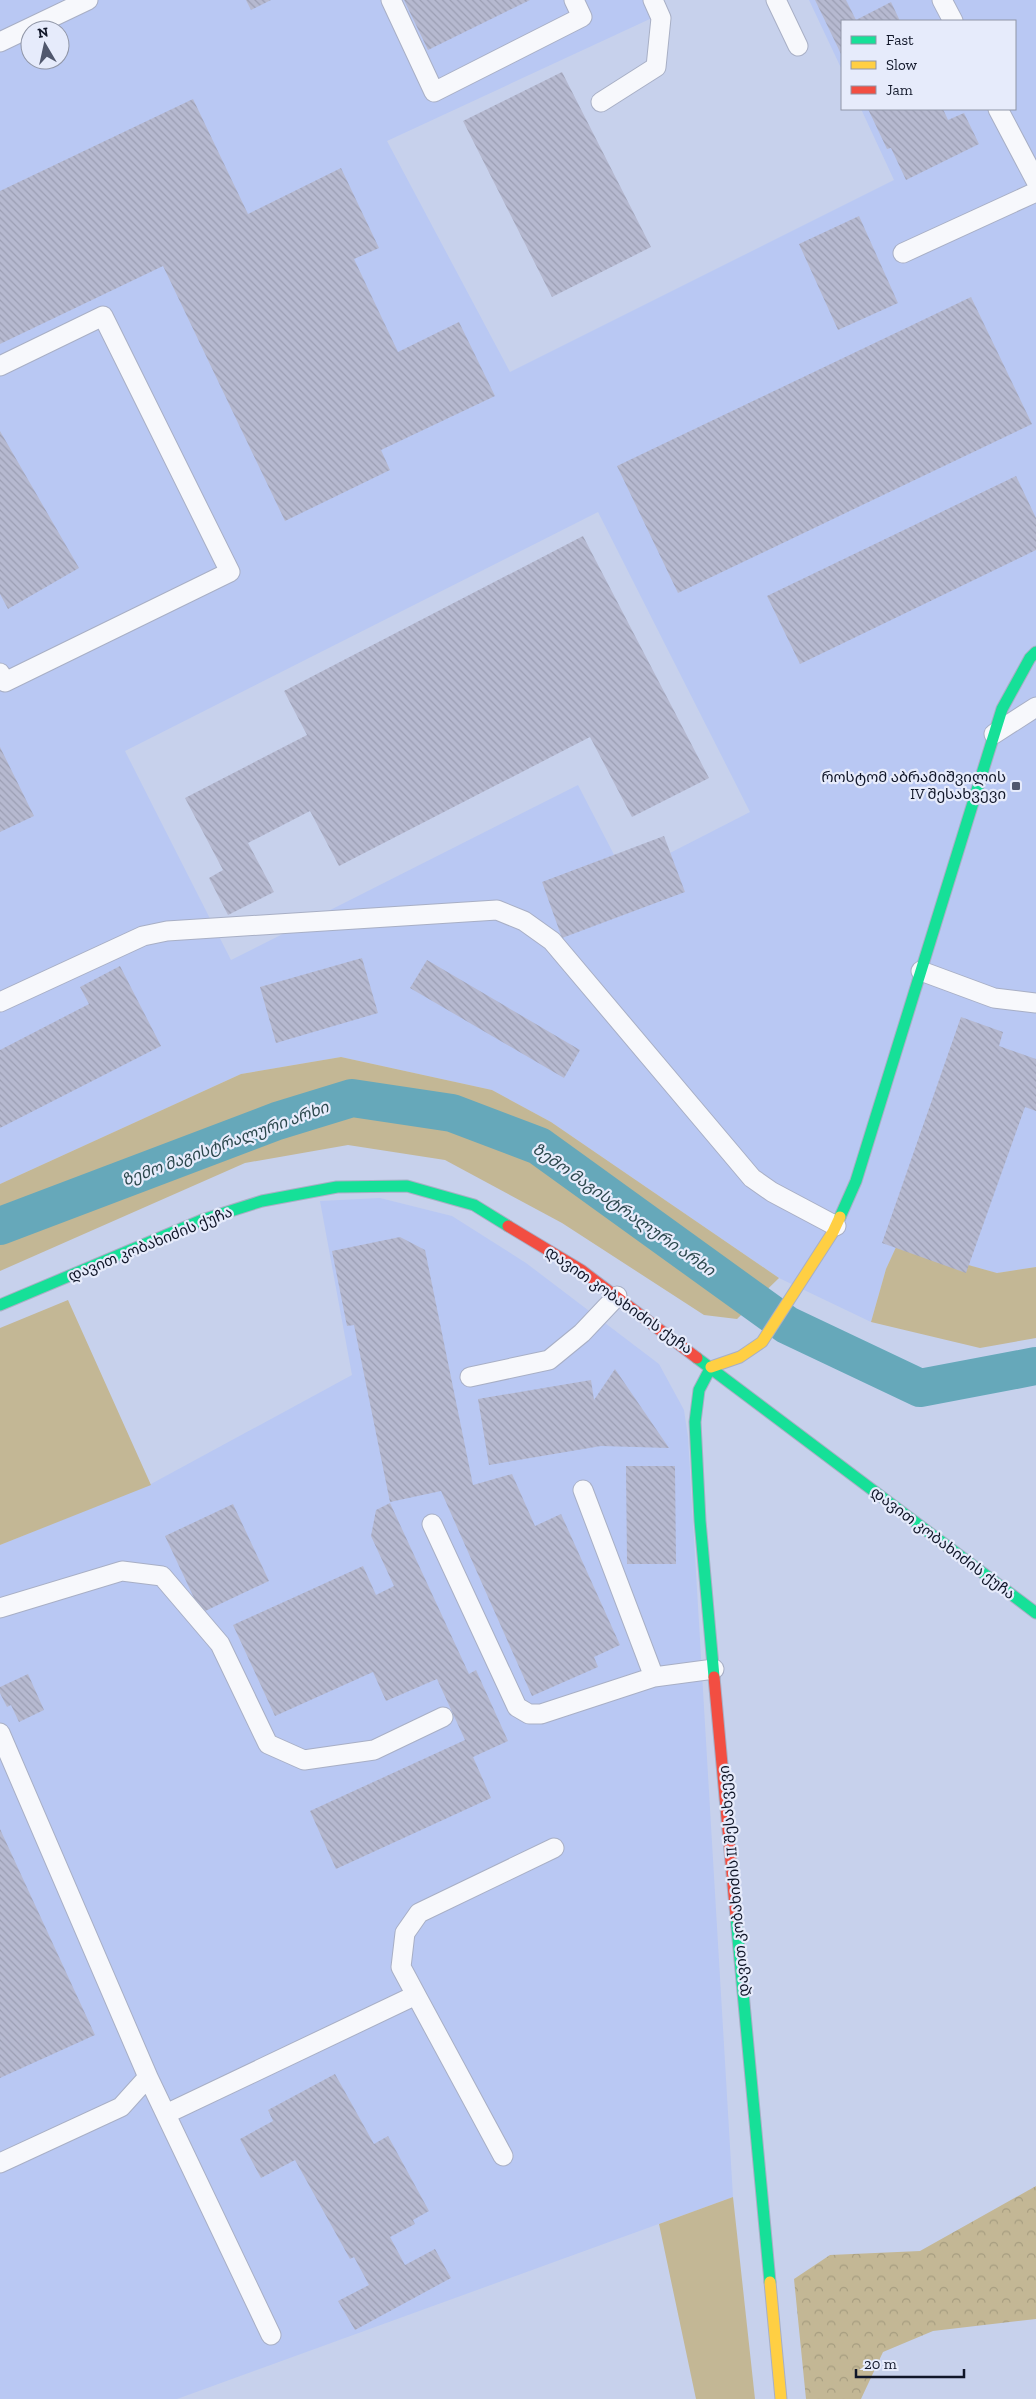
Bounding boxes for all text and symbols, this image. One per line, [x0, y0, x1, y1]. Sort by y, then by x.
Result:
north arrow [20, 20, 70, 70]
legend [841, 20, 1016, 110]
text: N [36, 23, 50, 42]
text: Fast [886, 31, 914, 49]
text: Slow [886, 56, 918, 74]
text: Jam [886, 81, 913, 99]
place label: როსტომ აბრამიშვილის IV შესახვევი [822, 768, 1006, 803]
marker: როსტომ აბრამიშვილის IV შესახვევი [1010, 780, 1022, 792]
water label: ზემო მაგისტრალური არხი [119, 1097, 332, 1190]
water label: ზემო მაგისტრალური არხი [529, 1139, 719, 1280]
street label: დავით კობახიძის ქუჩა [65, 1203, 235, 1285]
street label: დავით კობახიძის ქუჩა [542, 1242, 696, 1358]
street label: დავით კობახიძის ქუჩა [867, 1483, 1019, 1603]
street label: დავით კობახიძის II შესახვევი [715, 1765, 753, 1997]
scale bar [856, 2346, 964, 2378]
text: 20 m [864, 2355, 897, 2373]

